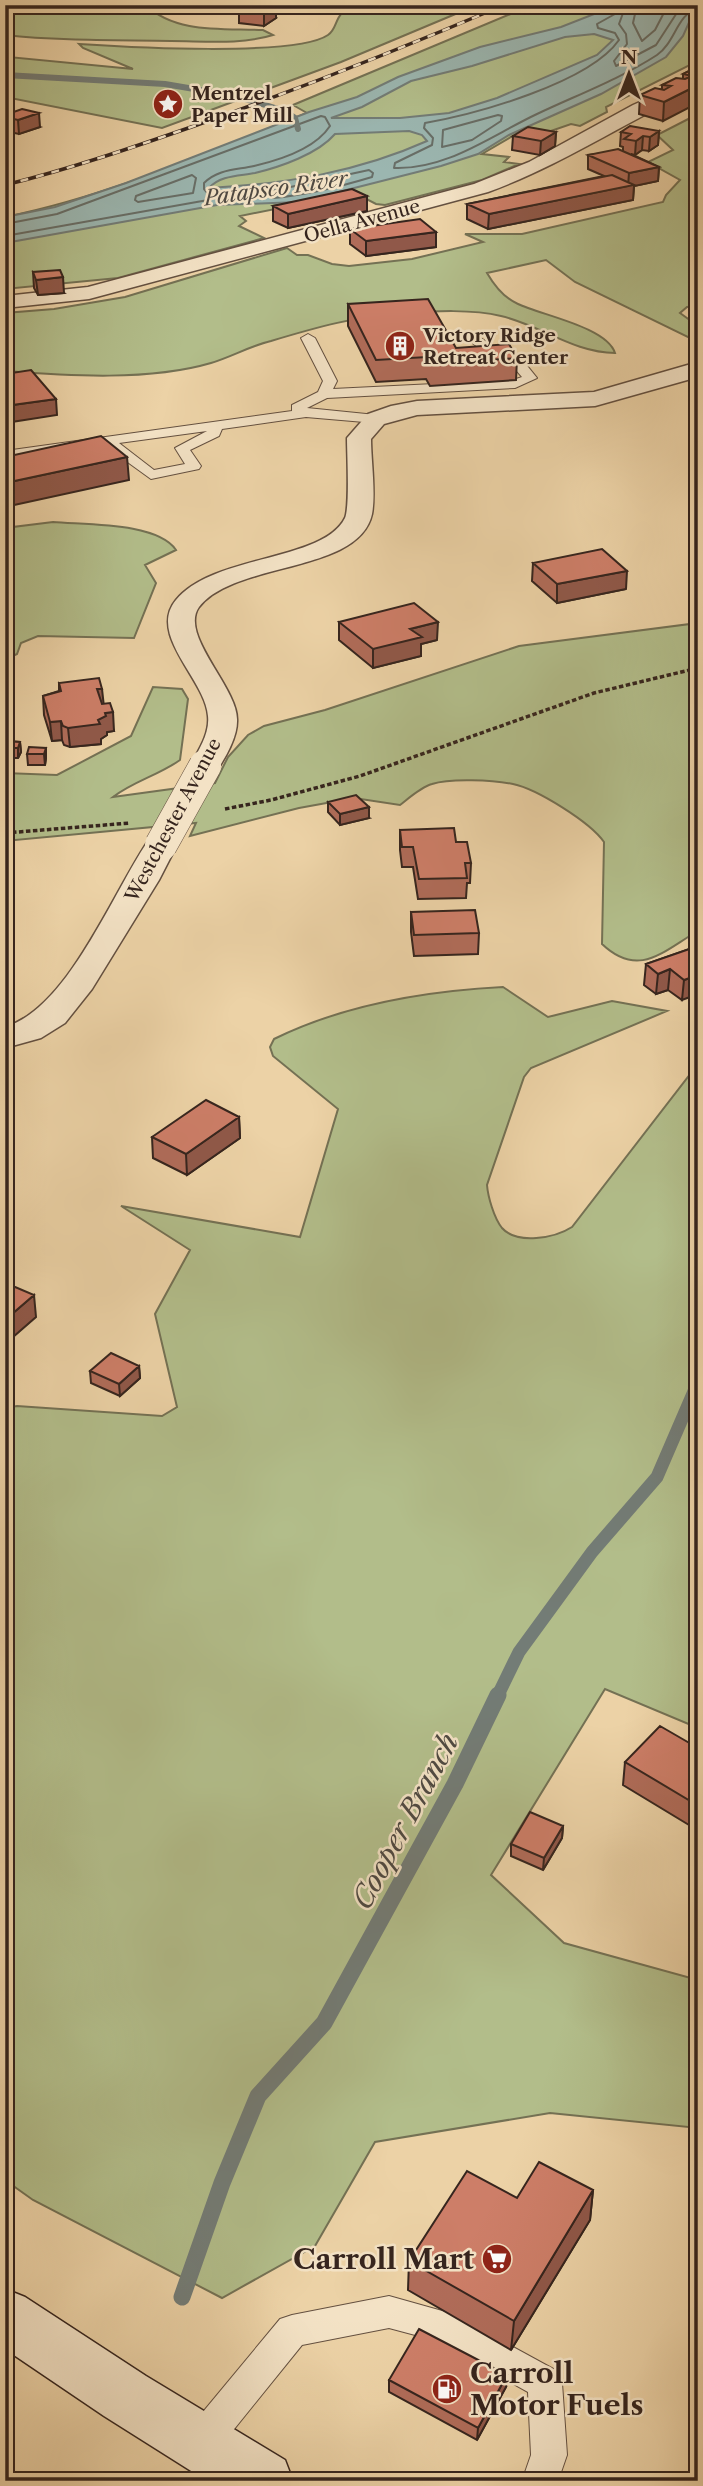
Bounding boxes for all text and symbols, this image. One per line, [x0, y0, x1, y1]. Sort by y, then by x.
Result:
north arrow [594, 38, 664, 108]
text: N [621, 46, 637, 69]
place label: Mentzel Paper Mill [191, 82, 293, 127]
place icon: Mentzel Paper Mill [151, 87, 185, 121]
water label: Patapsco River [201, 165, 351, 211]
street label: Oella Avenue [301, 194, 423, 248]
place label: Victory Ridge Retreat Center [422, 324, 569, 369]
building icon: Victory Ridge Retreat Center [383, 329, 417, 363]
street label: Westchester Avenue [120, 734, 226, 907]
water label: Cooper Branch [345, 1728, 465, 1914]
place label: Carroll Mart [293, 2242, 475, 2276]
supermarket icon: Carroll Mart [480, 2242, 514, 2276]
place label: Carroll Motor Fuels [470, 2356, 643, 2422]
fuel station icon: Carroll Motor Fuels [430, 2372, 464, 2406]

